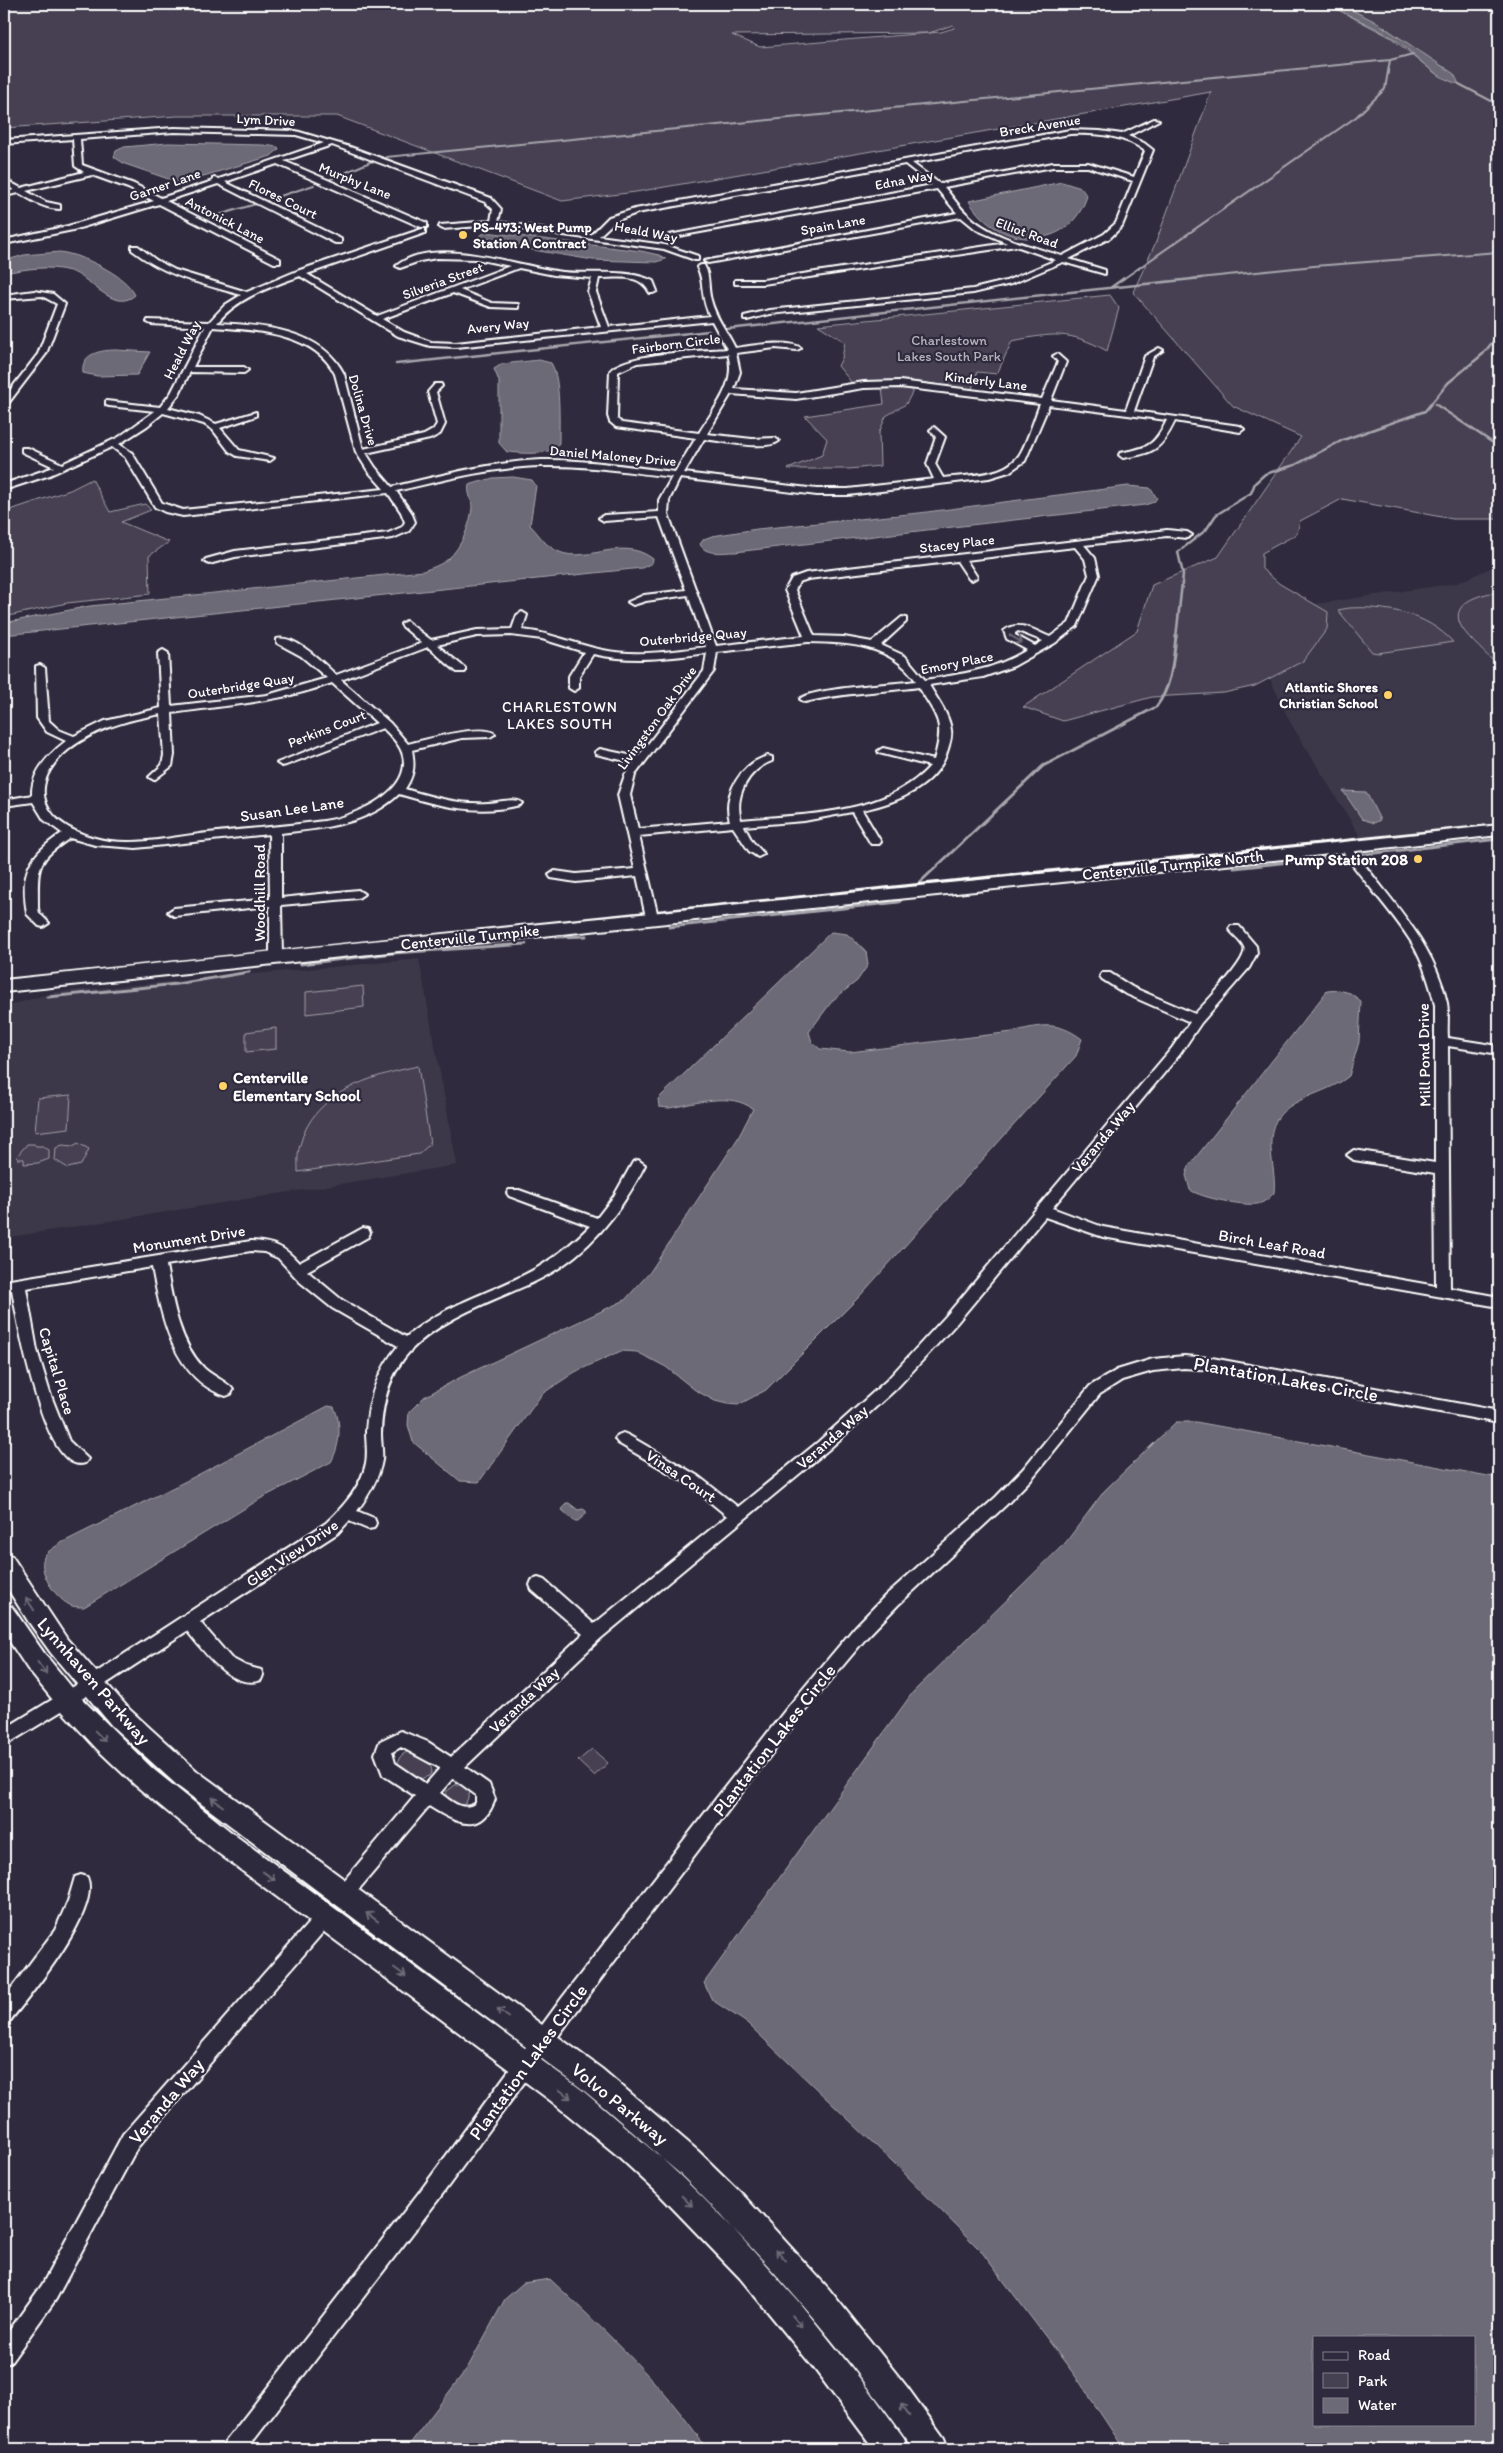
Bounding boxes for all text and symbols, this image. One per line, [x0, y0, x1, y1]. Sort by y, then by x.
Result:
street label: Lym Drive [236, 110, 296, 130]
street label: Breck Avenue [998, 111, 1082, 141]
street label: Murphy Lane [316, 159, 394, 203]
street label: Garner Lane [127, 165, 203, 205]
street label: Edna Way [873, 166, 935, 194]
street label: Flores Court [246, 175, 320, 223]
street label: Antonick Lane [183, 193, 268, 247]
street label: Spain Lane [799, 211, 867, 239]
street label: Elliot Road [993, 214, 1061, 252]
street label: Heald Way [613, 218, 679, 246]
place label: PS-473; West Pump Station A Contract [473, 219, 592, 252]
marker: PS-473; West Pump Station A Contract [457, 229, 469, 241]
street label: Silveria Street [400, 258, 486, 304]
street label: Avery Way [466, 314, 530, 338]
street label: Heald Way [160, 317, 204, 382]
street label: Fairborn Circle [631, 330, 722, 358]
park label: Charlestown Lakes South Park [897, 332, 1002, 365]
street label: Kinderly Lane [944, 368, 1028, 395]
street label: Dolina Drive [345, 372, 381, 448]
street label: Daniel Maloney Drive [549, 442, 677, 470]
street label: Stacey Place [918, 531, 996, 557]
street label: Outerbridge Quay [639, 624, 748, 650]
one-way arrow [1009, 634, 1023, 644]
street label: Emory Place [919, 648, 995, 678]
street label: Livingston Oak Drive [614, 663, 700, 773]
street label: Outerbridge Quay [187, 669, 296, 703]
place label: Atlantic Shores Christian School [1279, 679, 1379, 712]
marker: Atlantic Shores Christian School [1382, 689, 1394, 701]
district label: CHARLESTOWN LAKES SOUTH [502, 698, 618, 733]
street label: Perkins Court [286, 706, 368, 752]
street label: Susan Lee Lane [239, 792, 345, 826]
street label: Woodhill Road [250, 844, 269, 942]
street label: Centerville Turnpike North [1081, 846, 1265, 884]
place label: Pump Station 208 [1285, 850, 1408, 870]
marker: Pump Station 208 [1412, 853, 1424, 865]
street label: Centerville Turnpike [400, 920, 540, 954]
street label: Mill Pond Drive [1414, 1003, 1434, 1107]
place label: Centerville Elementary School [233, 1068, 361, 1106]
marker: Centerville Elementary School [217, 1080, 229, 1092]
street label: Veranda Way [1067, 1097, 1139, 1177]
street label: Monument Drive [131, 1221, 247, 1257]
street label: Birch Leaf Road [1217, 1225, 1327, 1263]
street label: Capital Place [35, 1325, 79, 1417]
street label: Plantation Lakes Circle [1192, 1351, 1380, 1407]
street label: Veranda Way [792, 1400, 872, 1473]
street label: Vinsa Court [642, 1446, 720, 1506]
street label: Glen View Drive [242, 1515, 342, 1591]
one-way arrow [24, 1598, 34, 1612]
street label: Lynnhaven Parkway [32, 1612, 156, 1750]
street label: Plantation Lakes Circle [707, 1659, 841, 1821]
one-way arrow [37, 1661, 47, 1675]
street label: Veranda Way [485, 1663, 563, 1737]
one-way arrow [94, 1729, 106, 1742]
one-way arrow [211, 1796, 224, 1807]
one-way arrow [261, 1871, 275, 1881]
one-way arrow [366, 1911, 379, 1922]
one-way arrow [393, 1967, 407, 1977]
street label: Plantation Lakes Circle [464, 1980, 592, 2144]
one-way arrow [496, 2008, 510, 2018]
street label: Veranda Way [123, 2053, 209, 2149]
street label: Volvo Parkway [567, 2058, 673, 2150]
one-way arrow [558, 2089, 571, 2100]
one-way arrow [681, 2195, 694, 2207]
one-way arrow [775, 2249, 787, 2262]
one-way arrow [791, 2315, 802, 2328]
legend [1313, 2336, 1476, 2426]
text: Road [1358, 2346, 1391, 2364]
text: Park [1358, 2372, 1388, 2390]
text: Water [1358, 2396, 1397, 2414]
one-way arrow [900, 2403, 910, 2417]

